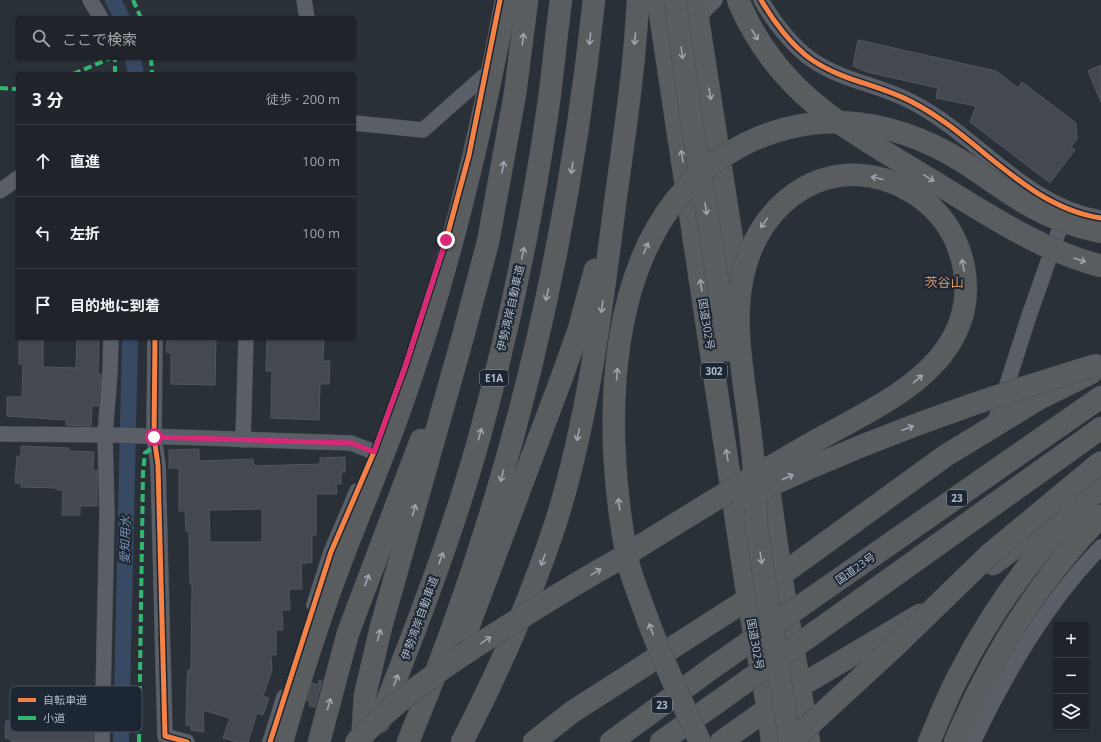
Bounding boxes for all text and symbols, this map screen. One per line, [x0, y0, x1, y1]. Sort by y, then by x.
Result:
search box [16, 16, 356, 60]
icon: search [30, 27, 52, 49]
text: ここで検索 [62, 29, 137, 49]
one-way arrow [752, 29, 760, 41]
one-way arrow [586, 32, 593, 45]
one-way arrow [632, 32, 639, 45]
one-way arrow [519, 33, 527, 46]
one-way arrow [678, 46, 686, 59]
one-way arrow [706, 87, 714, 100]
text: 3 分 [32, 88, 63, 111]
text: 徒歩 · 200 m [266, 90, 340, 108]
icon: ahead [32, 150, 54, 172]
one-way arrow [678, 150, 686, 163]
text: 直進 [70, 151, 100, 171]
text: 100 m [302, 152, 340, 170]
one-way arrow [499, 161, 507, 174]
one-way arrow [568, 161, 576, 174]
one-way arrow [871, 173, 884, 181]
one-way arrow [923, 175, 935, 183]
one-way arrow [702, 202, 710, 215]
one-way arrow [760, 218, 768, 229]
icon: left [32, 222, 54, 244]
text: 左折 [70, 223, 100, 243]
text: 100 m [302, 224, 340, 242]
route end [437, 231, 455, 249]
one-way arrow [643, 242, 650, 254]
one-way arrow [519, 247, 527, 260]
one-way arrow [1073, 257, 1086, 264]
one-way arrow [959, 259, 967, 272]
street label: 伊勢湾岸自動車道 [493, 263, 527, 353]
district label: 茨谷山 [924, 273, 964, 291]
one-way arrow [697, 278, 705, 291]
one-way arrow [543, 288, 551, 301]
icon: arrive [32, 294, 54, 316]
text: 目的地に到着 [70, 295, 160, 315]
street label: 国道302号 [696, 297, 718, 351]
one-way arrow [598, 300, 606, 313]
road number: 302 [701, 363, 727, 379]
one-way arrow [614, 368, 621, 381]
road number: E1A [480, 370, 508, 386]
one-way arrow [912, 374, 923, 383]
one-way arrow [902, 423, 914, 431]
one-way arrow [477, 427, 484, 440]
route start [145, 428, 163, 446]
one-way arrow [574, 428, 582, 441]
one-way arrow [723, 449, 731, 462]
one-way arrow [498, 469, 505, 482]
one-way arrow [782, 473, 794, 480]
road number: 23 [947, 490, 967, 506]
one-way arrow [615, 498, 623, 511]
one-way arrow [411, 503, 418, 516]
water label: 愛知用水 [116, 514, 134, 564]
street label: 国道23号 [832, 549, 878, 587]
one-way arrow [757, 551, 765, 564]
one-way arrow [437, 552, 445, 564]
one-way arrow [538, 553, 546, 565]
one-way arrow [590, 568, 602, 576]
street label: 伊勢湾岸自動車道 [397, 574, 441, 662]
one-way arrow [364, 575, 372, 587]
street label: 国道302号 [744, 617, 768, 671]
map controls [1053, 622, 1089, 730]
button: + [1053, 622, 1089, 658]
one-way arrow [647, 624, 654, 636]
one-way arrow [375, 629, 383, 642]
one-way arrow [480, 636, 491, 644]
button: − [1053, 658, 1089, 694]
one-way arrow [393, 674, 400, 686]
legend [10, 686, 142, 732]
text: 自転車道 [43, 692, 87, 707]
button: layers [1053, 694, 1089, 730]
road number: 23 [652, 697, 672, 713]
one-way arrow [326, 698, 333, 711]
text: 小道 [43, 710, 65, 725]

